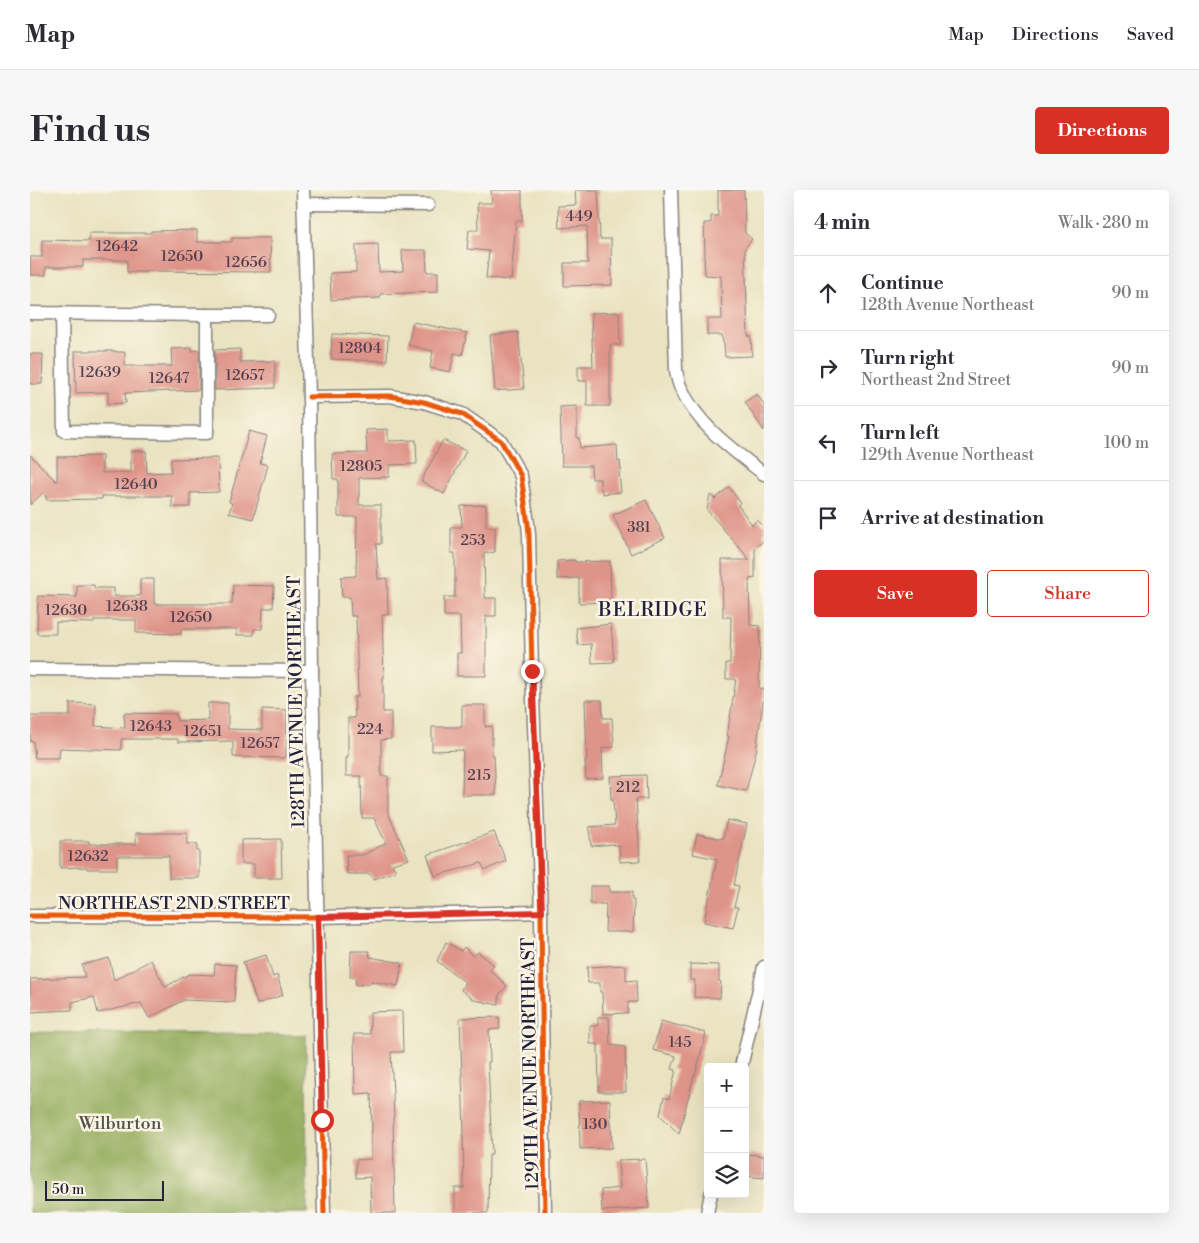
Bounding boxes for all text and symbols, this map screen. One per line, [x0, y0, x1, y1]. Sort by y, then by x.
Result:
text: Map [25, 20, 75, 50]
text: Map [948, 23, 984, 46]
text: Directions [1012, 23, 1099, 46]
text: Saved [1127, 23, 1174, 46]
button: Directions [1035, 107, 1169, 154]
text: Find us [30, 109, 150, 152]
house number: 449 [565, 207, 593, 226]
text: 4 min [814, 210, 870, 236]
text: Walk · 280 m [1058, 213, 1149, 233]
house number: 12642 [96, 237, 138, 256]
house number: 12650 [161, 247, 203, 266]
house number: 12656 [225, 253, 267, 272]
text: Continue [861, 271, 944, 295]
icon: ahead [814, 279, 842, 307]
text: 90 m [1111, 283, 1149, 303]
text: 128th Avenue Northeast [861, 295, 1034, 315]
house number: 12804 [338, 339, 382, 358]
text: Turn right [861, 346, 954, 370]
icon: right [814, 354, 842, 382]
text: 90 m [1111, 358, 1149, 378]
house number: 12639 [79, 363, 121, 382]
house number: 12657 [225, 366, 265, 385]
house number: 12647 [149, 369, 190, 388]
text: Northeast 2nd Street [861, 370, 1011, 390]
text: Turn left [861, 421, 940, 445]
icon: left [814, 429, 842, 457]
text: 100 m [1104, 433, 1149, 453]
text: 129th Avenue Northeast [861, 445, 1034, 465]
house number: 12805 [340, 457, 382, 476]
house number: 12640 [114, 475, 158, 494]
icon: arrive [814, 504, 842, 532]
text: Arrive at destination [861, 506, 1044, 530]
house number: 381 [627, 518, 651, 537]
house number: 253 [460, 531, 486, 550]
button: Save [814, 570, 977, 617]
button: Share [987, 570, 1149, 617]
street label: 128TH AVENUE NORTHEAST [283, 575, 310, 829]
house number: 12638 [106, 597, 148, 616]
district label: BELRIDGE [597, 598, 708, 622]
house number: 12630 [45, 601, 87, 620]
house number: 12650 [170, 608, 212, 627]
route end [521, 660, 544, 683]
house number: 12643 [130, 717, 172, 736]
house number: 224 [357, 720, 383, 739]
house number: 12651 [183, 722, 223, 741]
house number: 12657 [240, 734, 280, 753]
house number: 215 [467, 766, 491, 785]
house number: 212 [616, 778, 640, 797]
house number: 12632 [67, 847, 109, 866]
street label: NORTHEAST 2ND STREET [58, 892, 290, 915]
street label: 129TH AVENUE NORTHEAST [517, 937, 544, 1191]
house number: 145 [668, 1033, 692, 1052]
map controls [704, 1063, 749, 1198]
button: + [704, 1063, 749, 1108]
button: − [704, 1108, 749, 1153]
route start [311, 1109, 334, 1132]
park label: Wilburton [78, 1112, 162, 1135]
house number: 130 [583, 1115, 607, 1134]
button: layers [704, 1153, 749, 1198]
scale bar [45, 1178, 164, 1201]
text: 50 m [52, 1181, 84, 1199]

